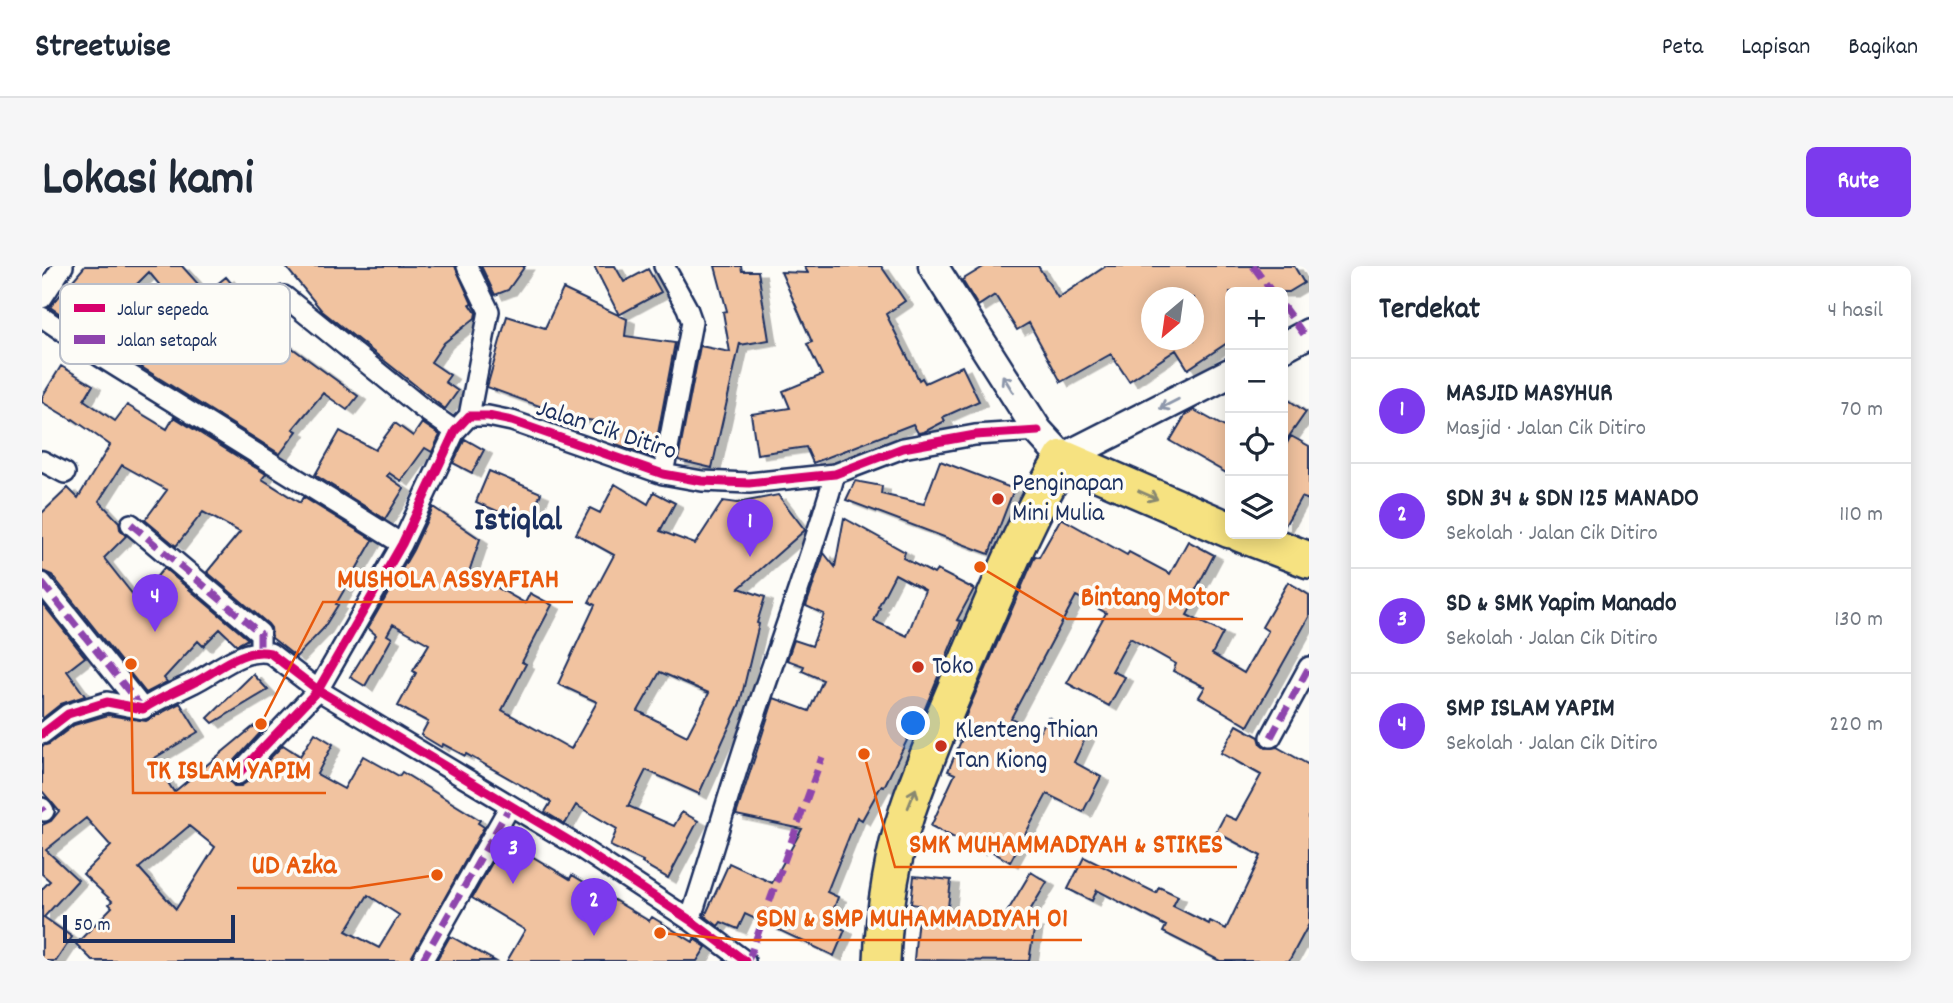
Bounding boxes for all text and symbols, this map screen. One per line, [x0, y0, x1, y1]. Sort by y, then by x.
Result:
text: Streetwise [35, 25, 171, 72]
text: Peta [1662, 31, 1703, 65]
text: Lapisan [1741, 31, 1810, 65]
text: Bagikan [1848, 31, 1918, 65]
text: Lokasi kami [42, 147, 253, 217]
button: Rute [1806, 147, 1911, 217]
legend [60, 284, 290, 364]
north arrow [1141, 287, 1204, 350]
map controls [1225, 287, 1288, 539]
button: + [1225, 287, 1288, 350]
text: Terdekat [1379, 290, 1480, 333]
text: 4 hasil [1828, 295, 1883, 328]
text: Jalur sepeda [117, 298, 209, 325]
text: Jalan setapak [117, 329, 217, 356]
button: − [1225, 350, 1288, 413]
one-way arrow [1001, 375, 1016, 394]
text: MASJID MASYHUR [1446, 376, 1613, 413]
street label: Jalan Cik Ditiro [531, 391, 681, 471]
text: 1 [1399, 394, 1405, 427]
text: 70 m [1841, 394, 1883, 427]
one-way arrow [1159, 398, 1180, 412]
button: locate [1225, 413, 1288, 476]
text: Masjid · Jalan Cik Ditiro [1446, 413, 1646, 446]
place label: Penginapan Mini Mulia [1012, 466, 1124, 533]
button: layers [1225, 476, 1288, 539]
text: SDN 34 & SDN 125 MANADO [1446, 481, 1699, 518]
one-way arrow [1137, 489, 1158, 502]
marker: Penginapan Mini Mulia [990, 491, 1006, 507]
district label: Istiqlal [474, 499, 562, 546]
pin: 1 [727, 499, 773, 557]
text: 2 [1397, 499, 1407, 532]
text: 110 m [1839, 499, 1883, 532]
text: Sekolah · Jalan Cik Ditiro [1446, 518, 1658, 551]
callout: MUSHOLA ASSYAFIAH [323, 553, 573, 602]
text: MUSHOLA ASSYAFIAH [337, 562, 559, 602]
callout: Bintang Motor [1067, 570, 1243, 619]
pin: 4 [132, 574, 178, 632]
text: Bintang Motor [1081, 580, 1230, 620]
text: SD & SMK Yapim Manado [1446, 586, 1677, 623]
text: 3 [1397, 604, 1407, 637]
text: 130 m [1834, 604, 1883, 637]
text: Sekolah · Jalan Cik Ditiro [1446, 623, 1658, 656]
place label: Toko [932, 649, 974, 686]
marker: Toko [910, 659, 926, 675]
text: SMP ISLAM YAPIM [1446, 691, 1615, 728]
your location [896, 706, 930, 740]
text: 4 [1397, 709, 1407, 742]
text: 220 m [1829, 709, 1883, 742]
place label: Klenteng Thian Tan Kiong [955, 713, 1098, 780]
text: Sekolah · Jalan Cik Ditiro [1446, 728, 1658, 761]
marker: Klenteng Thian Tan Kiong [933, 738, 949, 754]
callout: TK ISLAM YAPIM [133, 744, 326, 793]
text: TK ISLAM YAPIM [147, 753, 311, 793]
one-way arrow [907, 788, 920, 810]
callout: SMK MUHAMMADIYAH & STIKES [895, 818, 1237, 867]
pin: 3 [490, 826, 536, 884]
text: SMK MUHAMMADIYAH & STIKES [909, 827, 1223, 867]
callout: UD Azka [237, 839, 350, 888]
text: UD Azka [252, 848, 337, 888]
pin: 2 [571, 878, 617, 936]
callout: SDN & SMP MUHAMMADIYAH 01 [742, 891, 1082, 940]
text: SDN & SMP MUHAMMADIYAH 01 [756, 901, 1068, 941]
scale bar [63, 912, 234, 944]
text: 50 m [74, 913, 111, 940]

